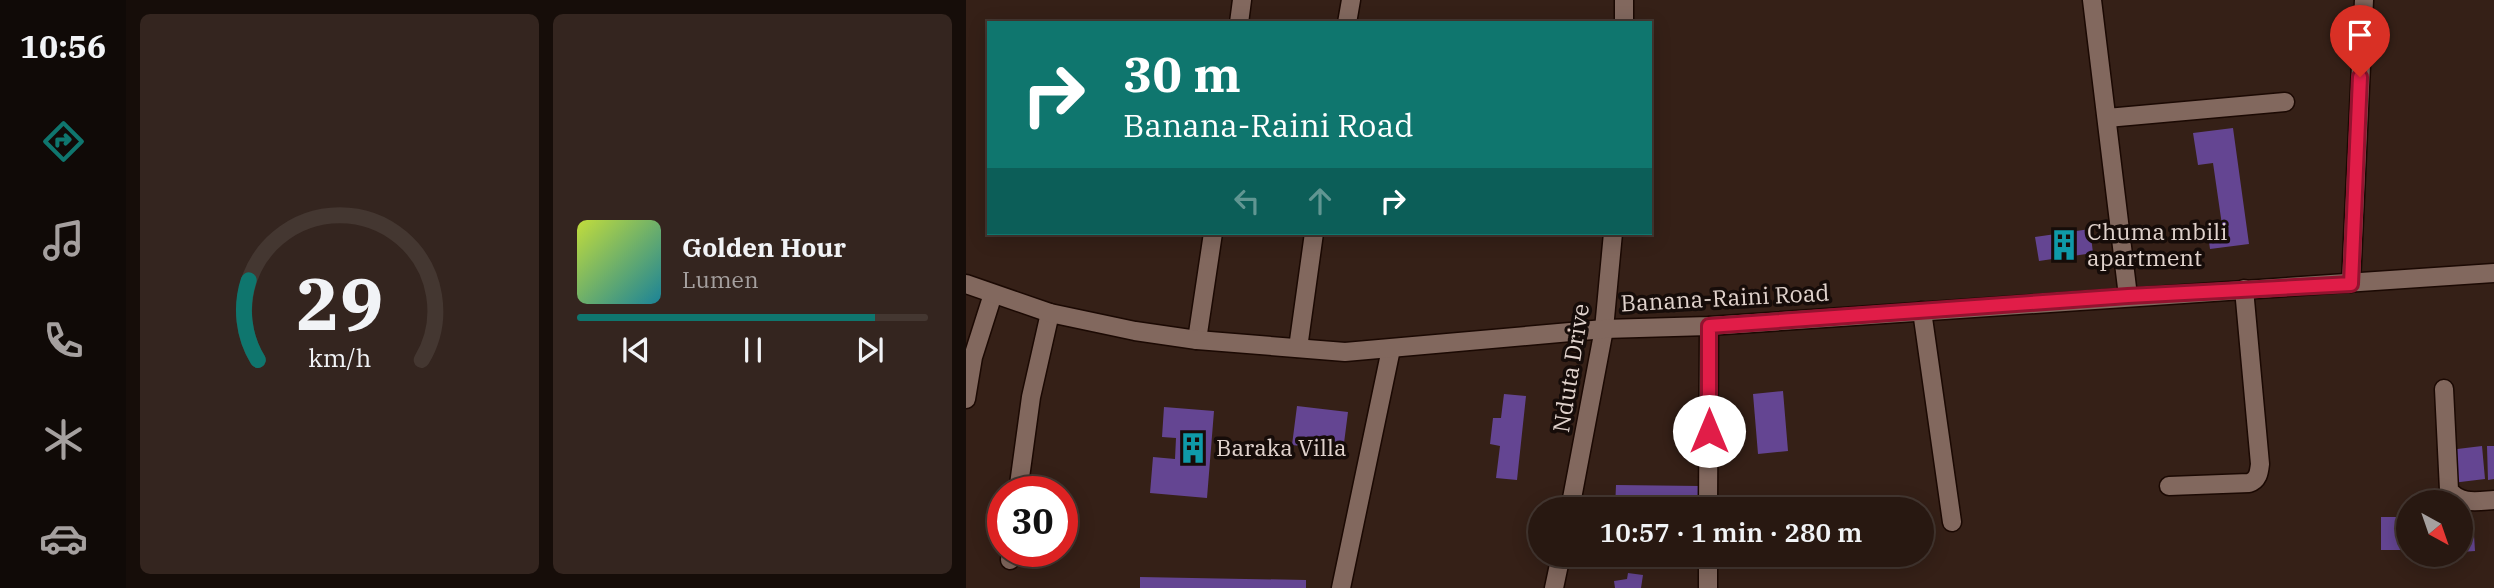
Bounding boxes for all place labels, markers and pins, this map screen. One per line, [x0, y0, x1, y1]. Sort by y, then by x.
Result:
pin [2330, 5, 2390, 77]
place label: Chuma mbili apartment [2087, 216, 2227, 272]
building icon: Chuma mbili apartment [2047, 228, 2081, 262]
building icon: Baraka Villa [1176, 431, 1210, 465]
place label: Baraka Villa [1216, 432, 1346, 462]

